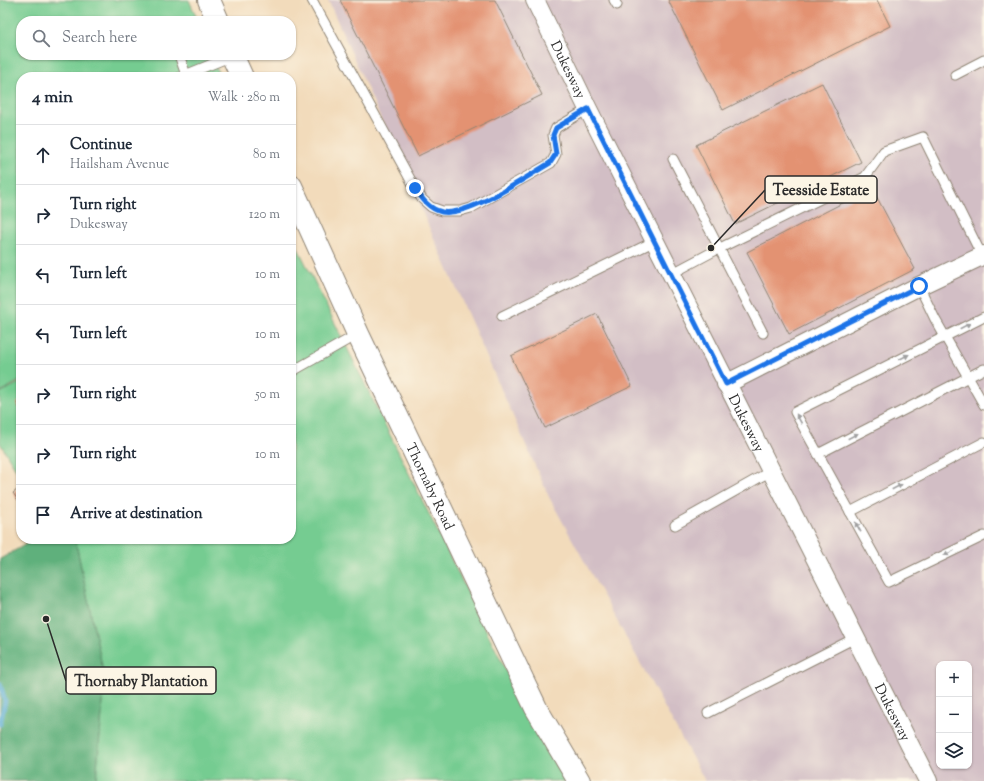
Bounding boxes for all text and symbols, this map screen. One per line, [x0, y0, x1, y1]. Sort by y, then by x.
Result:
search box [16, 16, 296, 60]
icon: search [30, 27, 52, 49]
text: Search here [62, 28, 137, 49]
street label: Dukesway [544, 38, 590, 103]
text: 4 min [32, 86, 73, 110]
text: Walk · 280 m [208, 89, 280, 107]
text: Continue [70, 135, 132, 156]
icon: ahead [32, 144, 54, 166]
text: 80 m [253, 146, 280, 164]
text: Hailsham Avenue [70, 156, 169, 174]
callout: Teesside Estate [765, 176, 877, 203]
route end [406, 179, 424, 197]
text: Teesside Estate [773, 181, 869, 202]
text: Turn right [70, 195, 136, 216]
icon: right [32, 204, 54, 226]
text: 120 m [249, 206, 280, 224]
text: Dukesway [70, 216, 128, 234]
icon: left [32, 264, 54, 286]
text: Turn left [70, 264, 127, 285]
text: 10 m [255, 266, 280, 284]
route start [910, 277, 928, 295]
one-way arrow [959, 323, 970, 330]
icon: left [32, 324, 54, 346]
text: Turn left [70, 324, 127, 345]
text: 10 m [255, 326, 280, 344]
one-way arrow [898, 354, 910, 360]
icon: right [32, 384, 54, 406]
text: Turn right [70, 384, 136, 405]
text: 50 m [255, 386, 280, 404]
street label: Dukesway [722, 391, 768, 456]
one-way arrow [796, 414, 802, 425]
one-way arrow [847, 433, 858, 439]
street label: Thornaby Road [399, 440, 458, 534]
icon: right [32, 444, 54, 466]
text: Turn right [70, 444, 136, 465]
text: 10 m [255, 446, 280, 464]
one-way arrow [891, 484, 903, 491]
icon: arrive [32, 504, 54, 526]
text: Arrive at destination [70, 504, 203, 525]
one-way arrow [855, 521, 862, 533]
one-way arrow [943, 550, 955, 556]
map controls [936, 661, 972, 769]
button: + [936, 661, 972, 697]
callout: Thornaby Plantation [66, 667, 216, 694]
text: Thornaby Plantation [74, 672, 208, 693]
street label: Dukesway [868, 681, 914, 745]
button: − [936, 697, 972, 733]
button: layers [936, 733, 972, 769]

